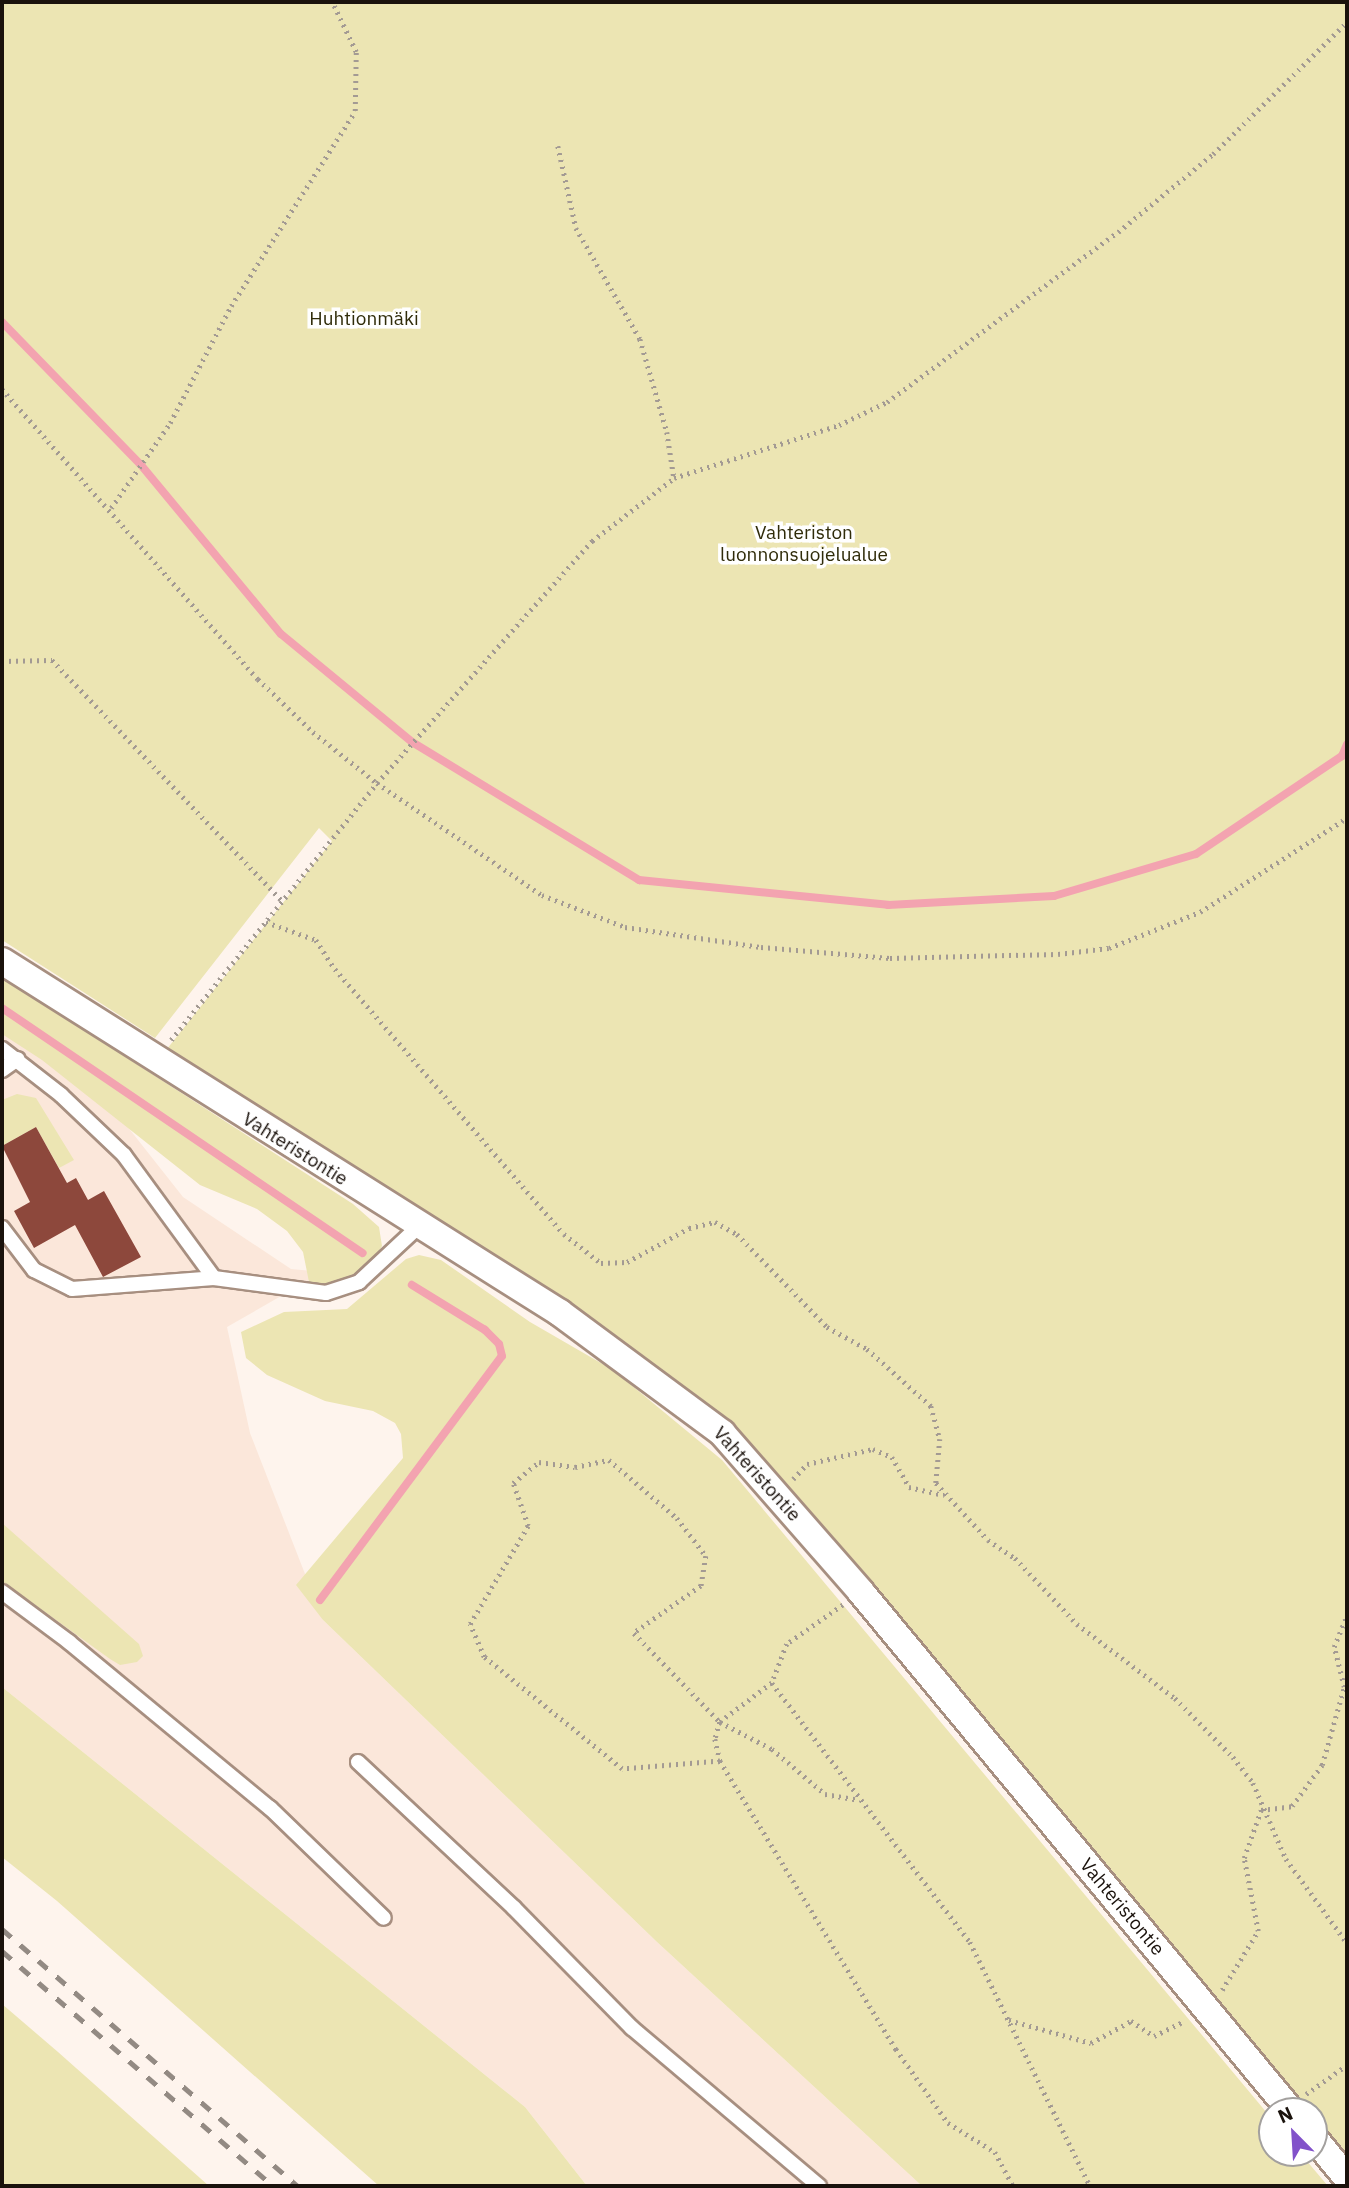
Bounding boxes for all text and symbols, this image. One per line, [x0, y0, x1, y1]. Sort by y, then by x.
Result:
park label: Huhtionmäki [309, 308, 419, 330]
park label: Vahteriston luonnonsuojelualue [720, 522, 888, 566]
street label: Vahteristontie [238, 1108, 352, 1190]
street label: Vahteristontie [708, 1422, 806, 1526]
street label: Vahteristontie [1075, 1854, 1169, 1960]
north arrow [1258, 2097, 1328, 2167]
text: N [1274, 2101, 1296, 2128]

